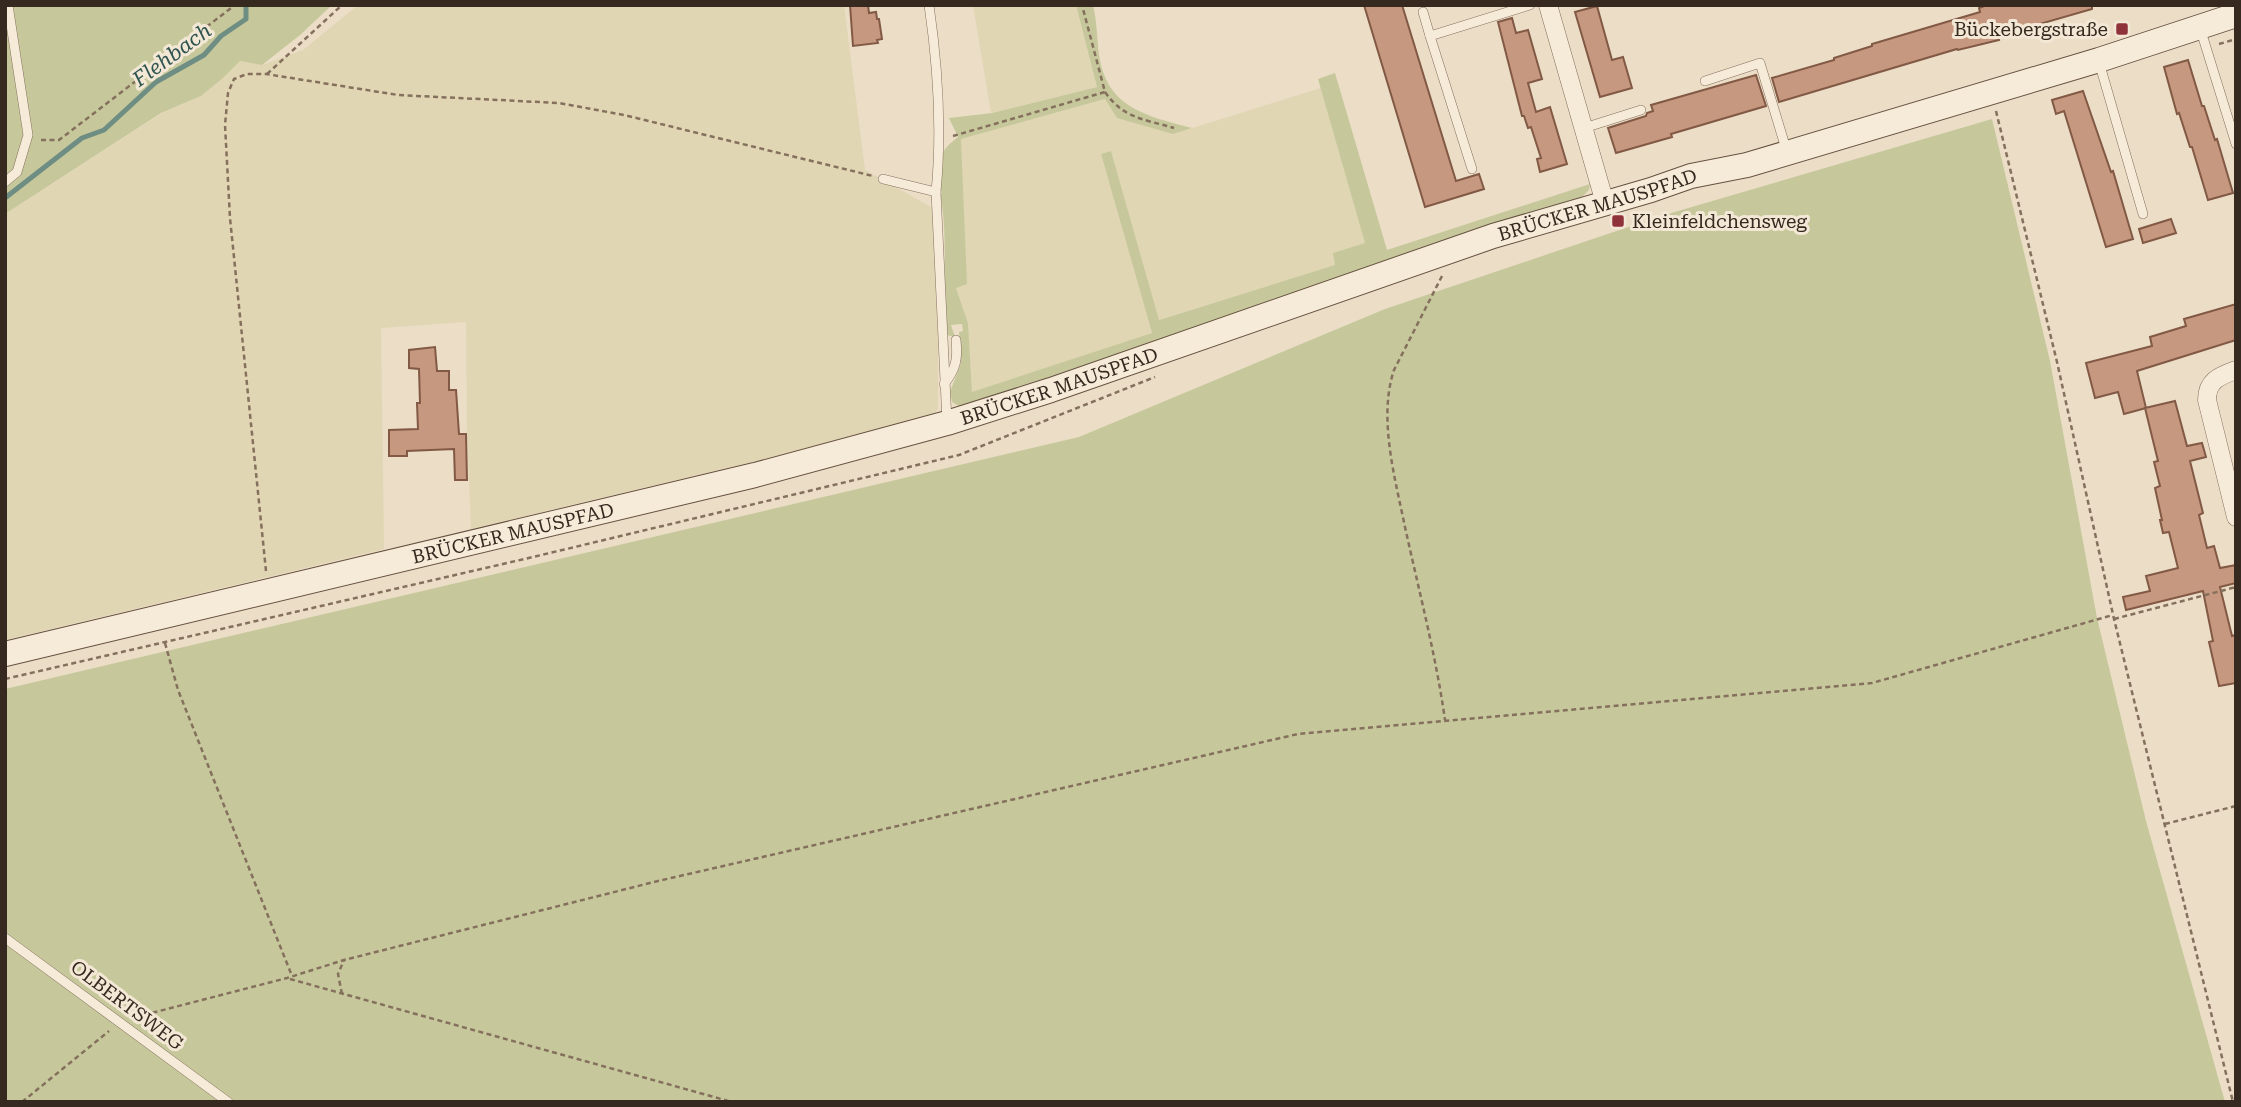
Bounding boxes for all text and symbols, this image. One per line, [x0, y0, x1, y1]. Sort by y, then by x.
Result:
water label: Flehbach [127, 18, 216, 92]
place label: Bückebergstraße [1954, 18, 2108, 41]
marker: Bückebergstraße [2114, 21, 2130, 37]
street label: BRÜCKER MAUSPFAD [1495, 163, 1700, 246]
place label: Kleinfeldchensweg [1632, 210, 1807, 233]
marker: Kleinfeldchensweg [1610, 213, 1626, 229]
street label: BRÜCKER MAUSPFAD [957, 342, 1161, 430]
street label: BRÜCKER MAUSPFAD [409, 498, 616, 568]
street label: OLBERTSWEG [66, 955, 188, 1055]

